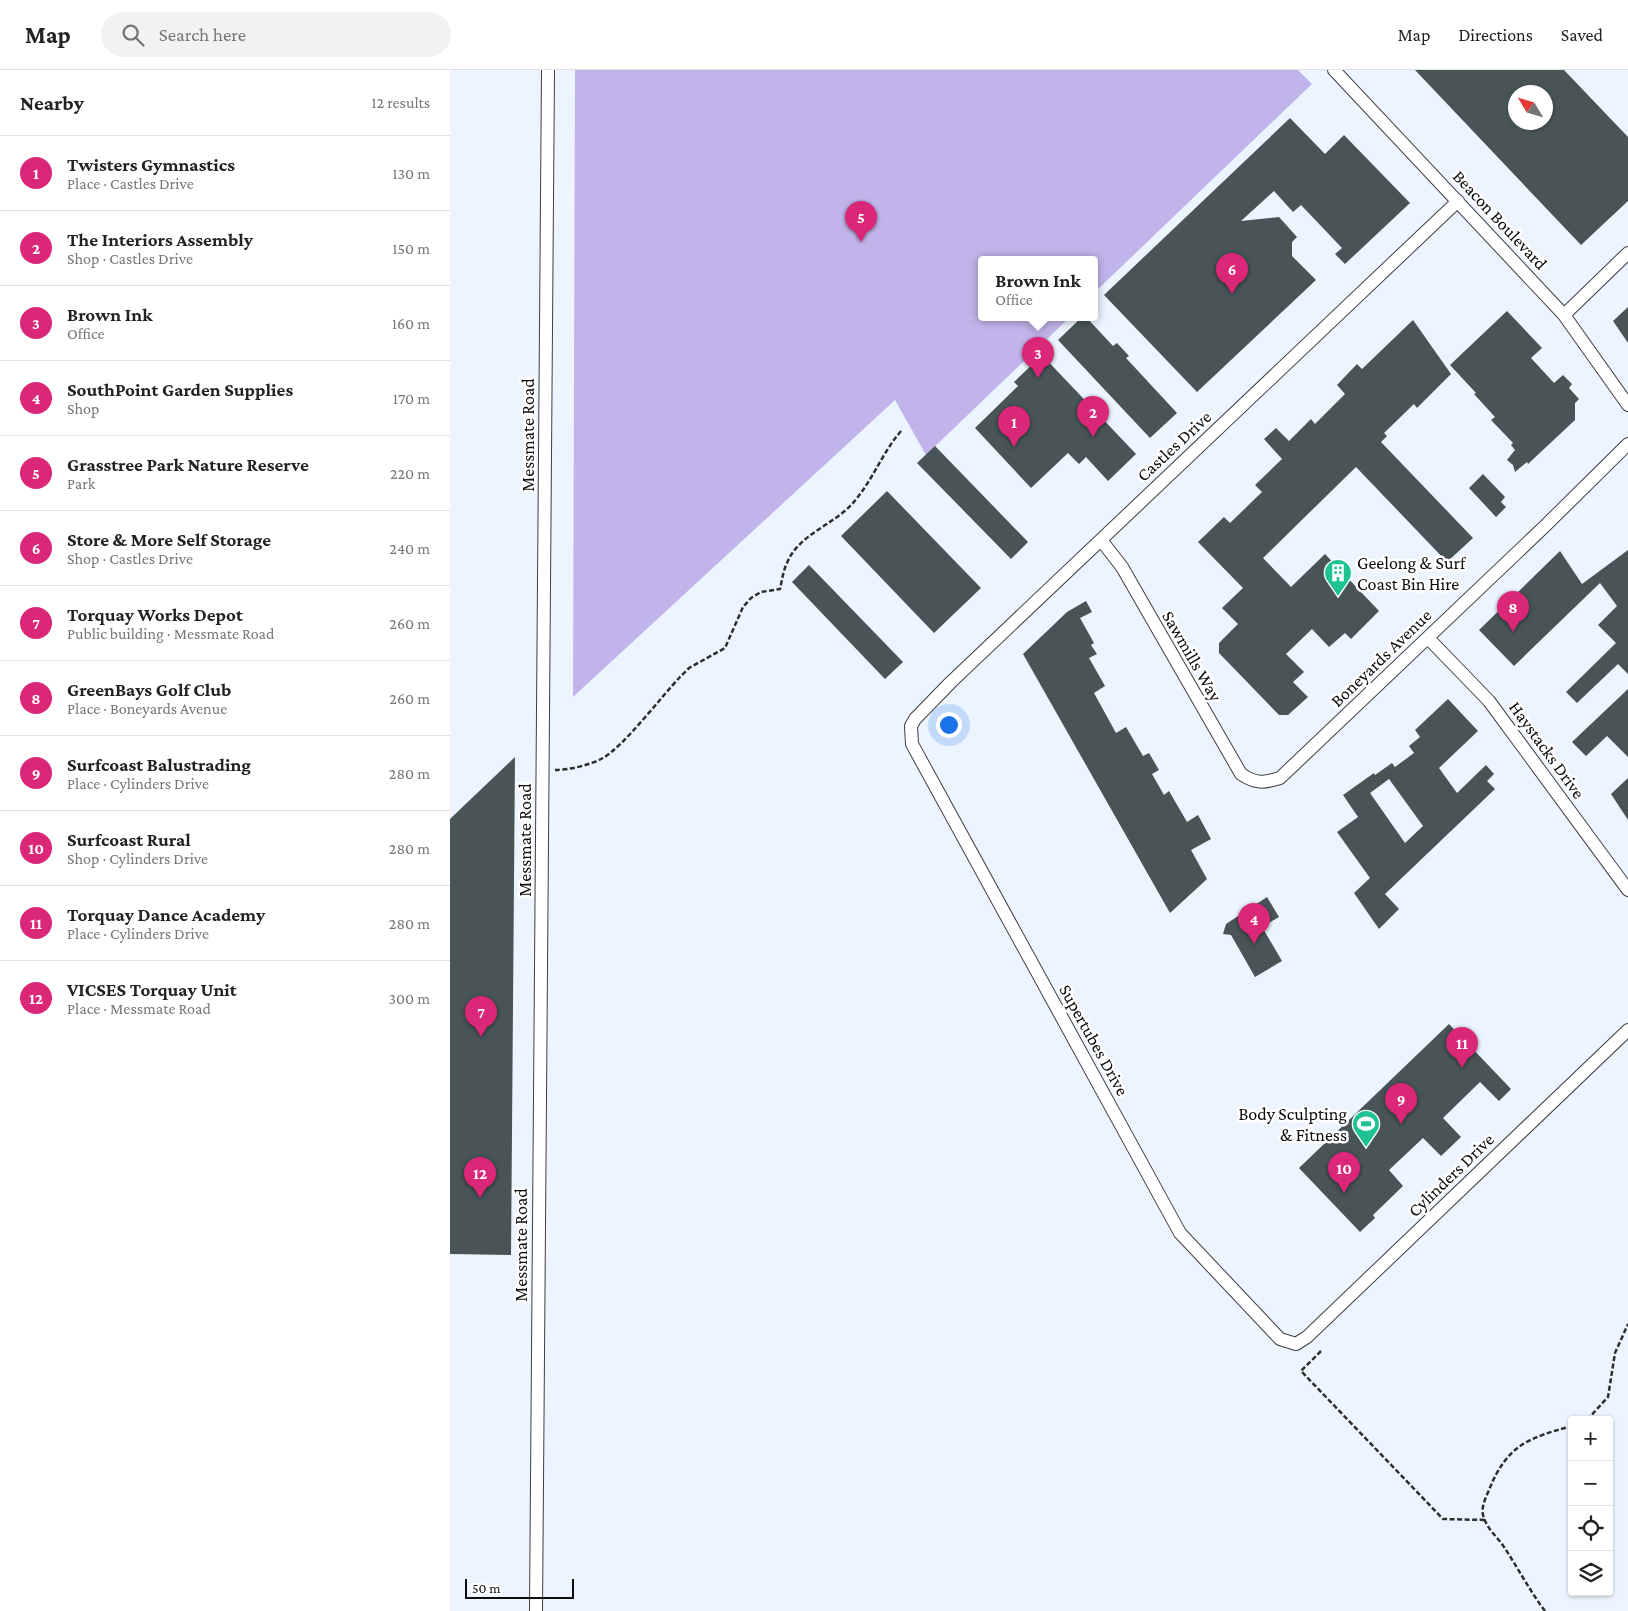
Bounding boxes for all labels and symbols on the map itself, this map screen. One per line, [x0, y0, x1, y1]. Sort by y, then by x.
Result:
north arrow [1508, 85, 1553, 130]
street label: Beacon Boulevard [1449, 166, 1551, 274]
pin: 5 [845, 201, 877, 242]
pin: 6 [1216, 253, 1248, 294]
pin: 3 [1022, 337, 1054, 378]
street label: Messmate Road [518, 378, 538, 492]
pin: 2 [1077, 396, 1109, 437]
pin: 1 [998, 406, 1030, 447]
street label: Castles Drive [1133, 407, 1215, 485]
place label: Geelong & Surf Coast Bin Hire [1357, 553, 1467, 594]
building icon: Geelong & Surf Coast Bin Hire [1323, 558, 1353, 597]
pin: 8 [1497, 591, 1529, 632]
street label: Boneyards Avenue [1327, 605, 1435, 711]
street label: Sawmills Way [1158, 607, 1226, 705]
street label: Haystacks Drive [1505, 698, 1589, 802]
your location [936, 712, 962, 738]
street label: Messmate Road [515, 783, 535, 897]
pin: 4 [1238, 903, 1270, 944]
street label: Supertubes Drive [1055, 981, 1133, 1099]
pin: 7 [465, 996, 497, 1037]
pin: 11 [1446, 1027, 1478, 1068]
pin: 9 [1385, 1083, 1417, 1124]
place label: Body Sculpting & Fitness [1238, 1104, 1347, 1145]
sports icon: Body Sculpting & Fitness [1351, 1109, 1381, 1148]
street label: Cylinders Drive [1404, 1129, 1498, 1221]
pin: 10 [1328, 1152, 1360, 1193]
pin: 12 [464, 1157, 496, 1198]
street label: Messmate Road [511, 1188, 531, 1302]
scale bar [465, 1576, 574, 1599]

